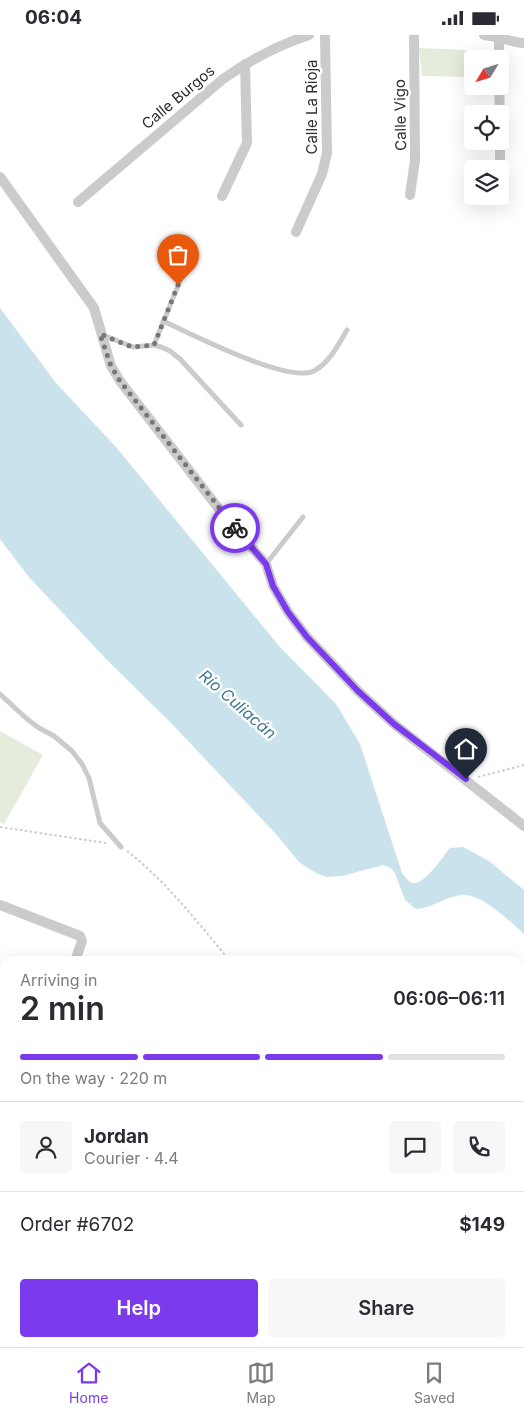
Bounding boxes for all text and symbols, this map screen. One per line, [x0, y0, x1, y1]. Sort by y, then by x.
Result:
text: 06:04 [25, 6, 82, 29]
north arrow [464, 50, 509, 95]
map controls [464, 50, 509, 205]
street label: Calle La Rioja [302, 59, 321, 155]
street label: Calle Burgos [137, 61, 219, 133]
street label: Calle Vigo [390, 79, 410, 151]
button: locate [464, 105, 509, 150]
button: layers [464, 160, 509, 205]
pin [157, 234, 199, 285]
icon: bag [164, 241, 192, 269]
courier [210, 503, 260, 553]
icon: bike [221, 514, 249, 542]
water label: Río Culiacán [195, 665, 281, 743]
pin [445, 728, 487, 779]
icon: home [452, 735, 480, 763]
text: Arriving in [20, 970, 97, 990]
text: 06:06–06:11 [393, 987, 505, 1010]
text: 2 min [20, 989, 105, 1028]
text: On the way · 220 m [20, 1068, 167, 1088]
button: person [20, 1121, 72, 1173]
button: chat [389, 1121, 441, 1173]
button: phone [453, 1121, 505, 1173]
text: Jordan [84, 1125, 149, 1148]
text: Courier · 4.4 [84, 1148, 179, 1168]
text: Order #6702 [20, 1213, 134, 1236]
text: $149 [459, 1213, 505, 1236]
button: Help [20, 1279, 258, 1337]
button: Share [268, 1279, 505, 1337]
tab: Home [69, 1359, 108, 1406]
tab: Map [247, 1359, 276, 1406]
tab: Saved [414, 1359, 455, 1406]

